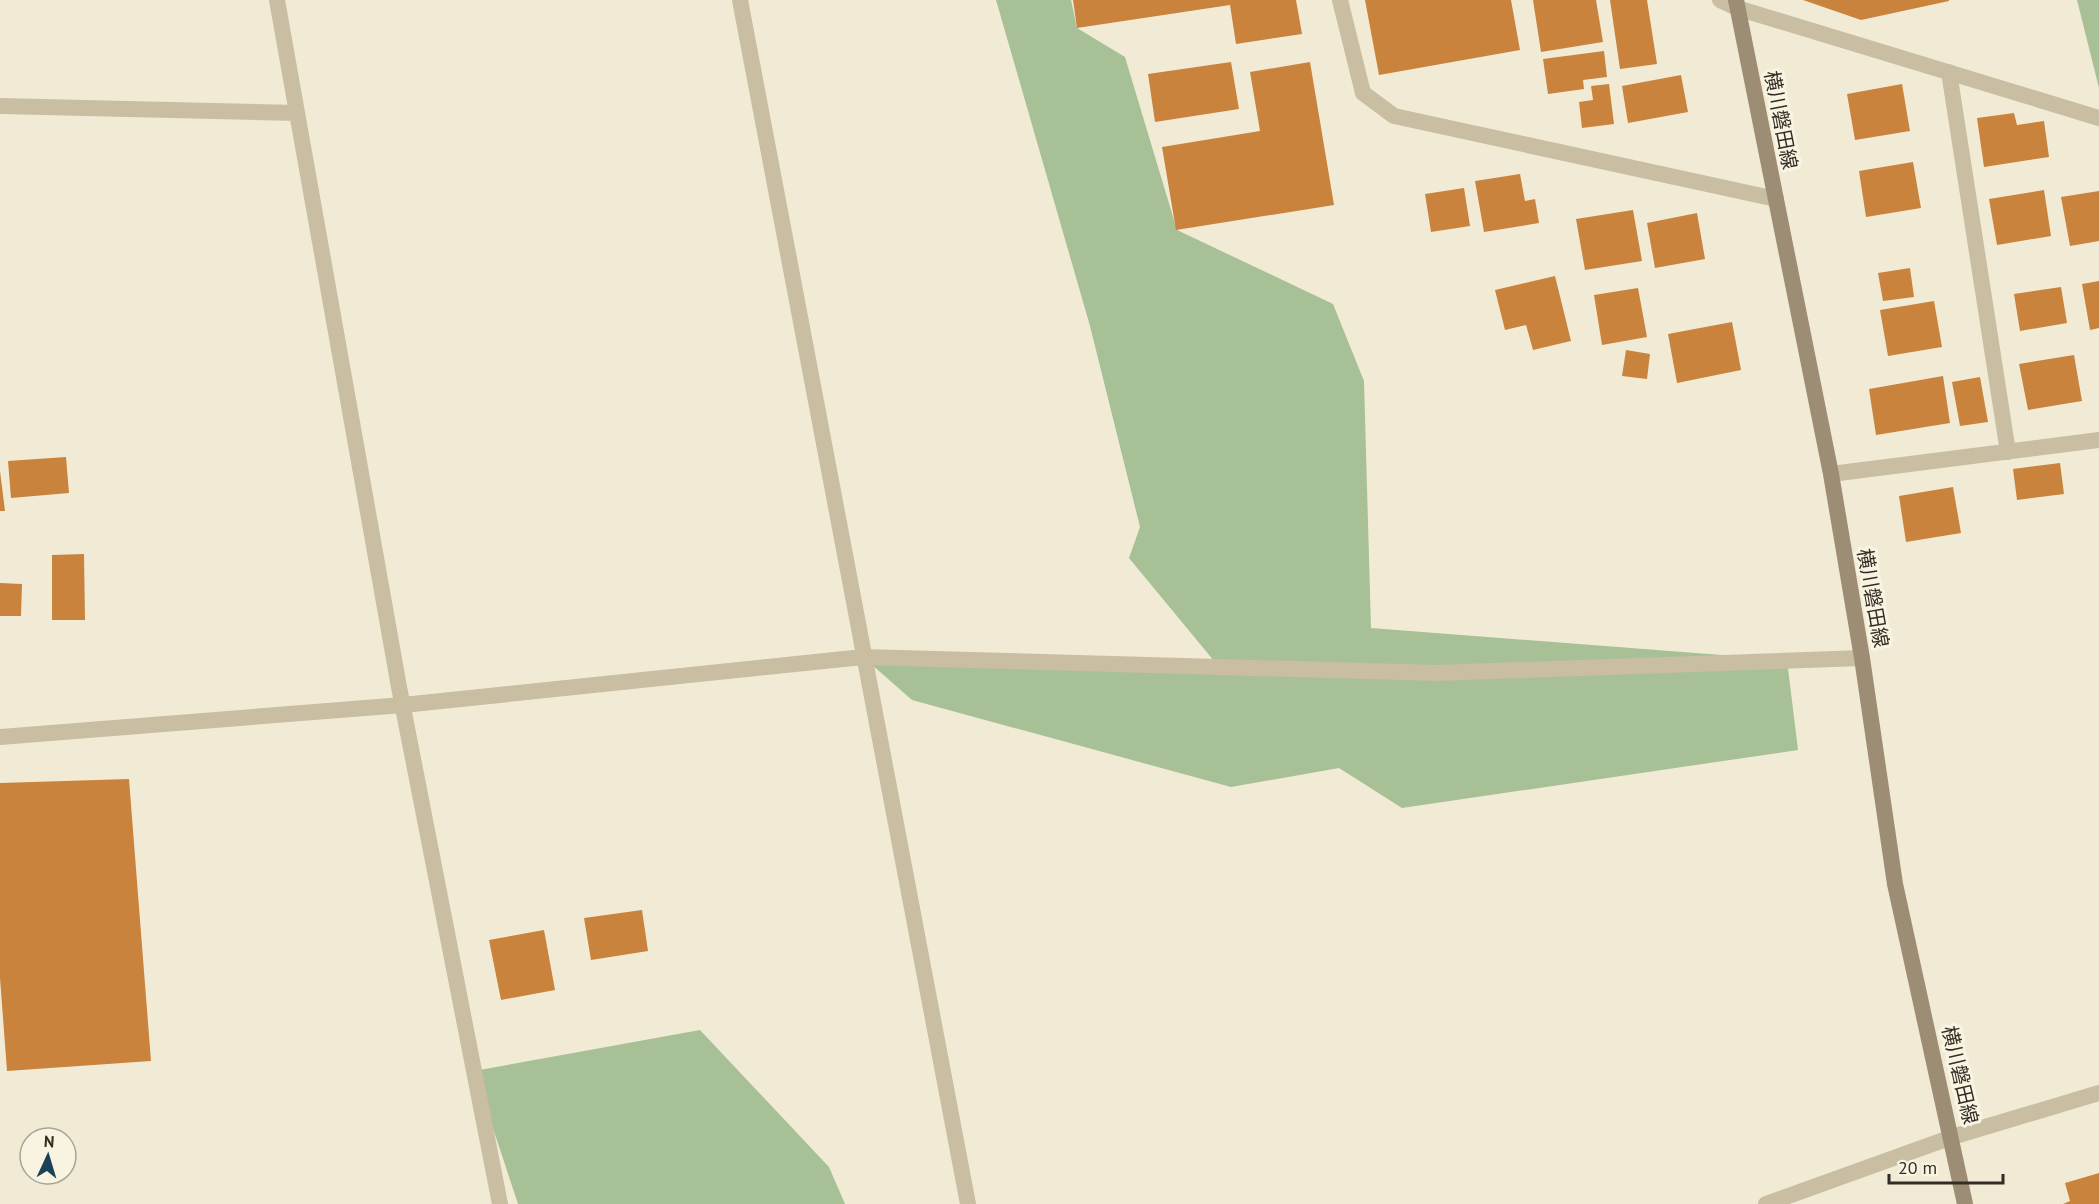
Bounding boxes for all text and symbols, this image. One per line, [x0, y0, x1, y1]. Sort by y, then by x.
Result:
street label: 横川磐田線 [1759, 68, 1803, 172]
street label: 横川磐田線 [1852, 547, 1894, 649]
street label: 横川磐田線 [1936, 1023, 1984, 1127]
north arrow [18, 1126, 78, 1186]
text: N [43, 1131, 55, 1151]
scale bar [1889, 1147, 2003, 1185]
text: 20 m [1898, 1156, 1937, 1179]

